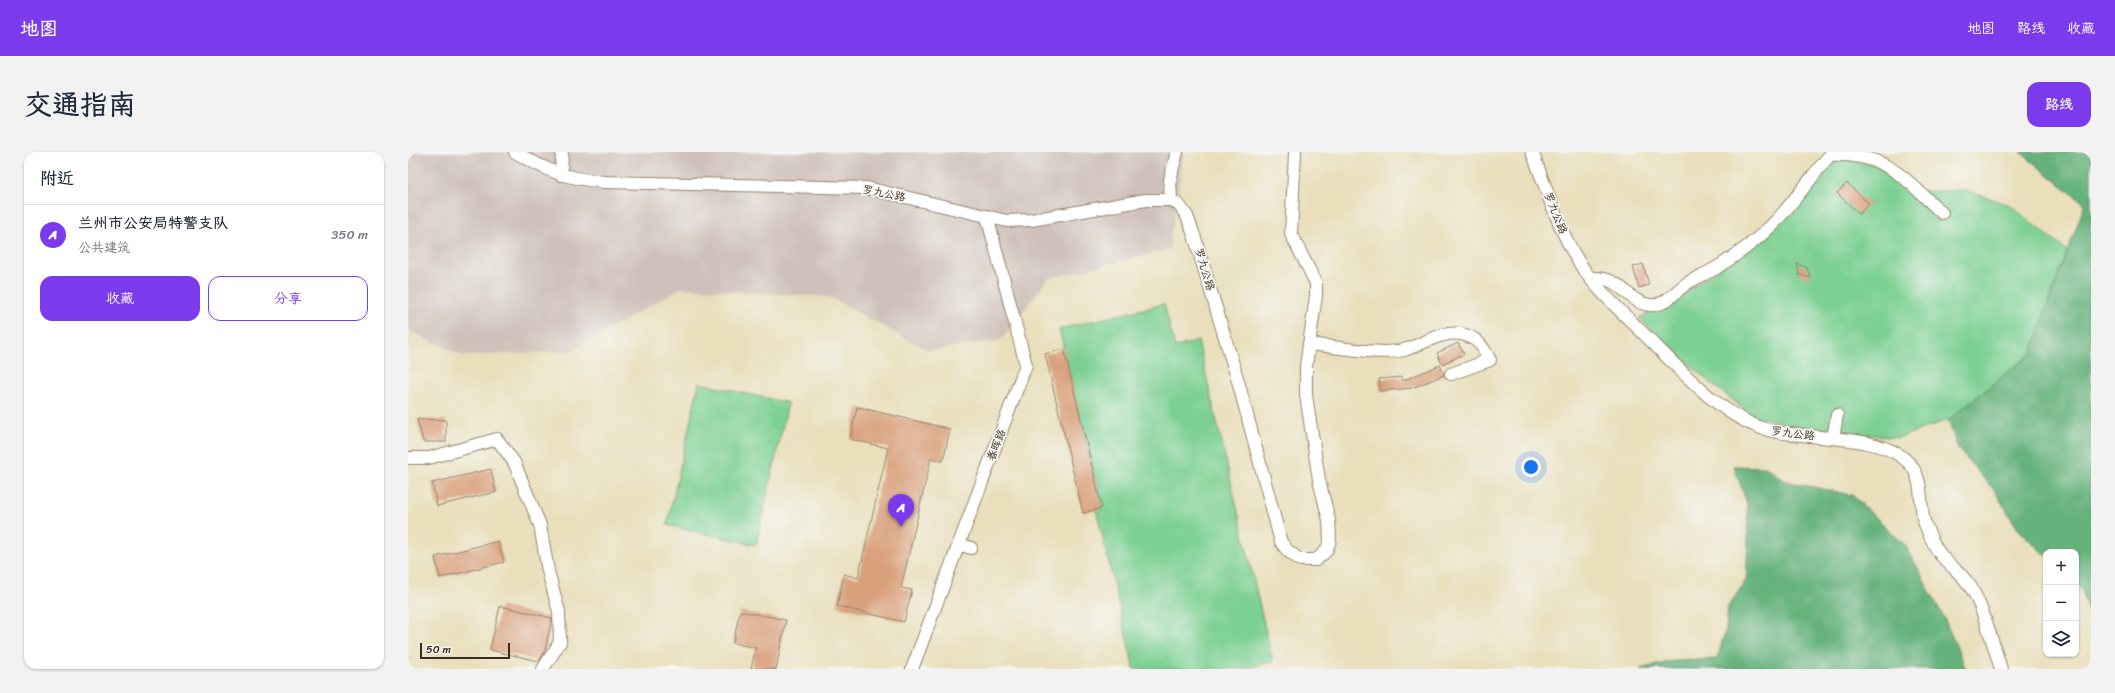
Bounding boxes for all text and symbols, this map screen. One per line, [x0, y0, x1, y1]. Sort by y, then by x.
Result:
text: 地图 [20, 12, 58, 45]
text: 地图 [1967, 16, 1995, 41]
text: 路线 [2017, 16, 2045, 41]
text: 收藏 [2067, 16, 2095, 41]
text: 交通指南 [24, 80, 136, 129]
button: 路线 [2027, 82, 2091, 127]
text: 附近 [40, 163, 74, 193]
street label: 罗九公路 [860, 180, 907, 207]
street label: 罗九公路 [1538, 189, 1573, 237]
text: 兰州市公安局特警支队 [78, 210, 228, 236]
text: A [49, 223, 57, 246]
text: 350 m [331, 223, 368, 246]
text: 公共建筑 [78, 236, 130, 259]
street label: 罗九公路 [1189, 245, 1220, 293]
button: 收藏 [40, 276, 200, 321]
button: 分享 [208, 276, 368, 321]
street label: 罗九公路 [1770, 421, 1816, 446]
street label: 春晖路 [982, 426, 1011, 464]
your location [1521, 457, 1541, 477]
pin: A [888, 494, 914, 527]
map controls [2043, 549, 2079, 657]
button: + [2043, 549, 2079, 585]
button: − [2043, 585, 2079, 621]
button: layers [2043, 621, 2079, 657]
text: 50 m [426, 640, 451, 659]
scale bar [420, 641, 510, 660]

